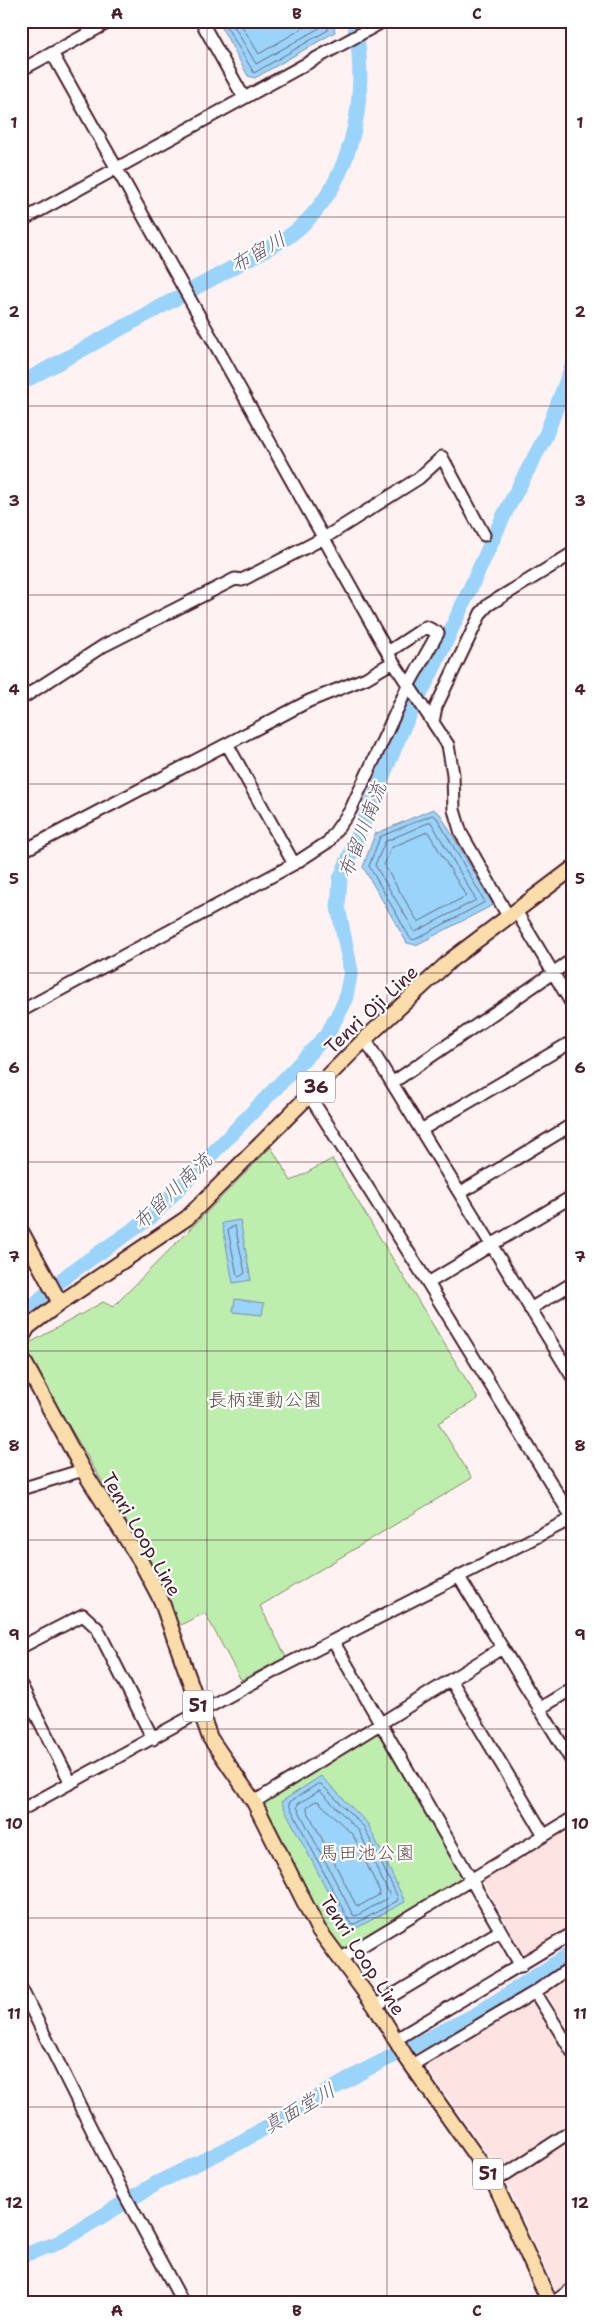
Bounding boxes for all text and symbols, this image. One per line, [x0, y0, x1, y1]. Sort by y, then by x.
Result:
text: A [111, 3, 123, 24]
text: B [292, 3, 302, 24]
text: C [472, 3, 482, 24]
text: 1 [10, 112, 18, 133]
text: 1 [576, 112, 584, 133]
water label: 布留川 [226, 226, 290, 278]
text: 2 [8, 301, 20, 322]
text: 2 [574, 301, 586, 322]
text: 3 [8, 490, 20, 511]
text: 3 [574, 490, 586, 511]
text: 4 [8, 679, 20, 700]
text: 4 [574, 679, 586, 700]
water label: 布留川南流 [332, 778, 392, 881]
text: 5 [9, 868, 19, 889]
text: 5 [575, 868, 585, 889]
street label: Tenri Oji Line [319, 959, 424, 1059]
text: 6 [8, 1057, 20, 1078]
text: 6 [574, 1057, 586, 1078]
road number: 36 [297, 1072, 335, 1102]
water label: 布留川南流 [127, 1146, 218, 1235]
text: 7 [8, 1246, 20, 1267]
text: 7 [574, 1246, 586, 1267]
park label: 長柄運動公園 [208, 1387, 322, 1412]
text: 8 [8, 1435, 20, 1456]
text: 8 [574, 1435, 586, 1456]
street label: Tenri Loop Line [96, 1468, 187, 1601]
text: 9 [8, 1624, 20, 1645]
text: 9 [574, 1624, 586, 1645]
road number: 51 [183, 1690, 213, 1722]
text: 10 [5, 1813, 23, 1834]
text: 10 [571, 1813, 589, 1834]
park label: 馬田池公園 [319, 1840, 415, 1865]
street label: Tenri Loop Line [314, 1890, 411, 2020]
text: 11 [7, 2003, 21, 2024]
text: 11 [573, 2003, 587, 2024]
water label: 真面堂川 [258, 2077, 340, 2139]
road number: 51 [473, 2158, 503, 2190]
text: 12 [5, 2192, 23, 2213]
text: 12 [571, 2192, 589, 2213]
text: A [111, 2300, 123, 2321]
text: B [292, 2300, 302, 2321]
text: C [472, 2300, 482, 2321]

